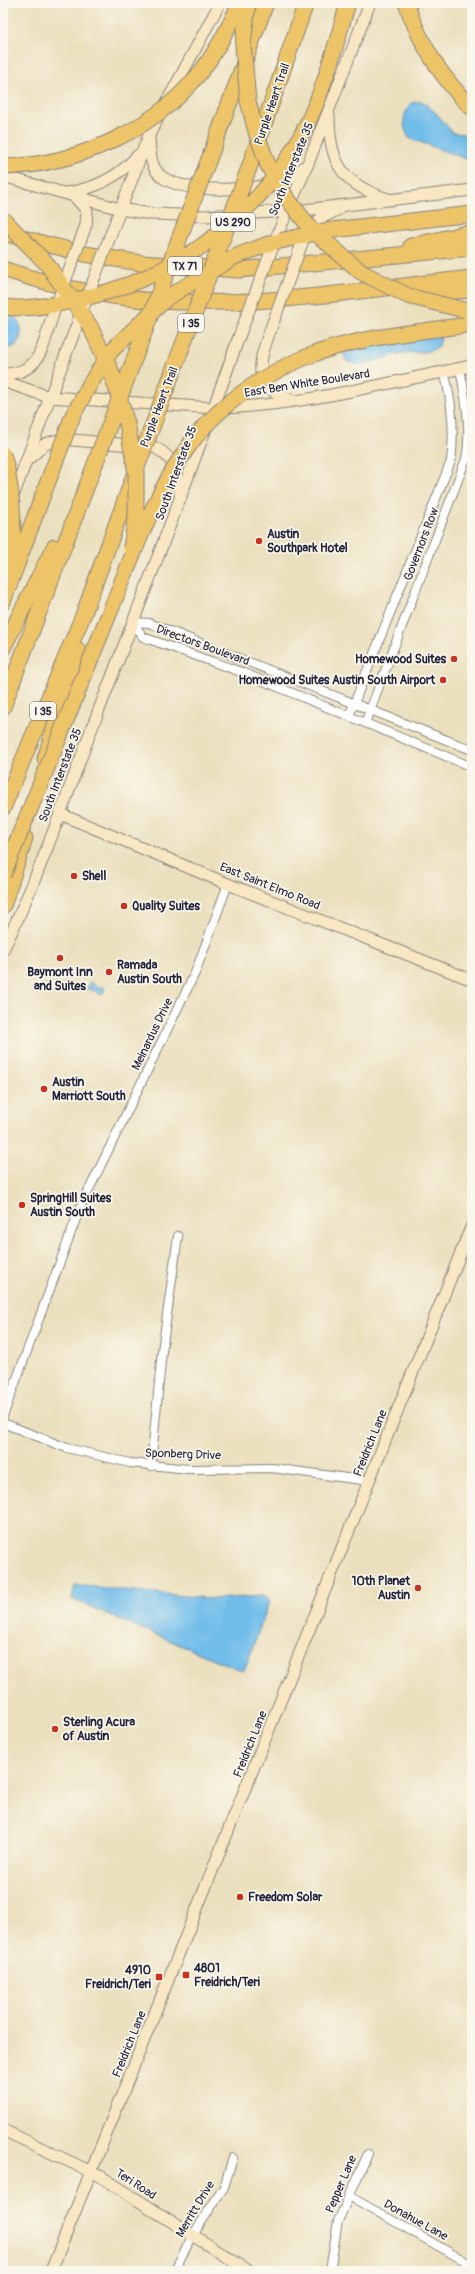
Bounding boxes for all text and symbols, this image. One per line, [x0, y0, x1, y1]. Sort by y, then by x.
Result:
street label: Purple Heart Trail [251, 61, 294, 147]
street label: South Interstate 35 [266, 120, 317, 218]
road number: US 290 [211, 213, 255, 231]
road number: TX 71 [168, 257, 202, 275]
road number: I 35 [178, 314, 204, 332]
street label: Purple Heart Trail [137, 364, 182, 450]
street label: East Ben White Boulevard [243, 366, 371, 401]
street label: South Interstate 35 [152, 424, 201, 523]
street label: Governors Row [401, 505, 442, 583]
place label: Austin Southpark Hotel [267, 527, 348, 556]
marker: Austin Southpark Hotel [254, 536, 264, 546]
street label: Directors Boulevard [154, 622, 252, 669]
place label: Homewood Suites [355, 652, 447, 667]
marker: Homewood Suites [449, 654, 459, 664]
place label: Homewood Suites Austin South Airport [238, 673, 436, 688]
marker: Homewood Suites Austin South Airport [438, 675, 448, 685]
road number: I 35 [30, 702, 56, 720]
street label: South Interstate 35 [36, 726, 85, 824]
street label: East Saint Elmo Road [217, 859, 322, 913]
place label: Shell [82, 869, 106, 884]
marker: Shell [69, 871, 79, 881]
place label: Quality Suites [132, 899, 200, 914]
marker: Quality Suites [119, 901, 129, 911]
marker: Baymont Inn and Suites [55, 953, 65, 963]
place label: Ramada Austin South [117, 958, 182, 987]
place label: Baymont Inn and Suites [27, 965, 93, 994]
marker: Ramada Austin South [104, 967, 114, 977]
street label: Meinardus Drive [129, 996, 176, 1073]
place label: Austin Marriott South [52, 1075, 126, 1104]
marker: Austin Marriott South [39, 1084, 49, 1094]
place label: SpringHill Suites Austin South [30, 1191, 112, 1220]
marker: SpringHill Suites Austin South [17, 1200, 27, 1210]
street label: Freidrich Lane [350, 1408, 391, 1479]
street label: Sponberg Drive [145, 1446, 221, 1463]
place label: 10th Planet Austin [352, 1574, 411, 1603]
marker: 10th Planet Austin [413, 1583, 423, 1593]
street label: Freidrich Lane [230, 1709, 271, 1780]
place label: Sterling Acura of Austin [62, 1715, 136, 1744]
marker: Sterling Acura of Austin [50, 1724, 60, 1734]
place label: Freedom Solar [248, 1890, 323, 1905]
marker: Freedom Solar [235, 1892, 245, 1902]
place label: 4801 Freidrich/Teri [193, 1961, 260, 1990]
place label: 4910 Freidrich/Teri [85, 1963, 151, 1992]
marker: 4801 Freidrich/Teri [181, 1970, 191, 1980]
marker: 4910 Freidrich/Teri [154, 1972, 164, 1982]
street label: Freidrich Lane [109, 2009, 150, 2080]
street label: Pepper Lane [323, 2153, 360, 2215]
street label: Teri Road [112, 2166, 159, 2203]
street label: Merritt Drive [173, 2178, 218, 2240]
street label: Donahue Lane [381, 2197, 451, 2244]

